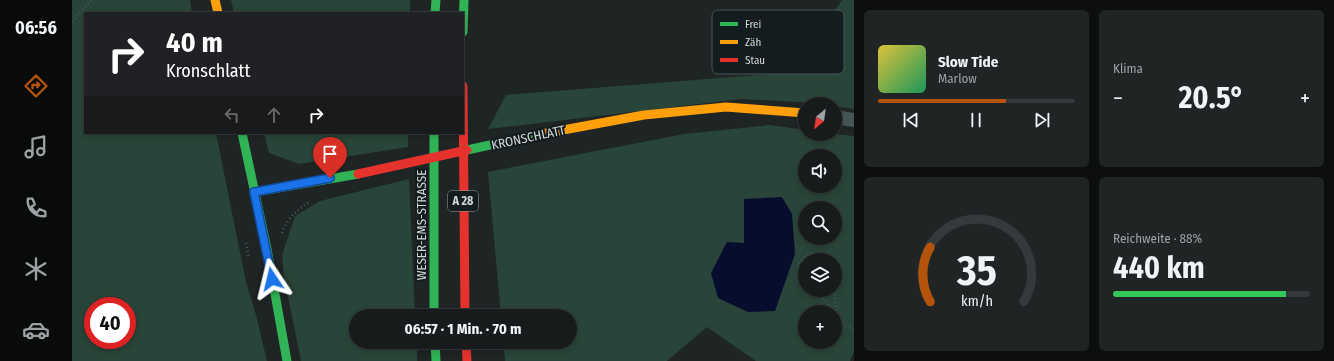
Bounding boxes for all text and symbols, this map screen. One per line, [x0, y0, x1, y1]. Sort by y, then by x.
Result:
legend [712, 10, 844, 74]
text: 06:56 [15, 17, 57, 39]
text: Frei [745, 18, 761, 31]
text: 40 m [166, 26, 223, 59]
icon: right [100, 28, 152, 80]
text: Zäh [745, 36, 761, 49]
text: Slow Tide [938, 53, 998, 71]
text: Stau [745, 54, 765, 67]
text: Kronschlatt [166, 60, 250, 82]
text: Klima [1113, 61, 1143, 76]
text: Marlow [938, 71, 977, 86]
icon: directions [22, 72, 50, 100]
text: 20.5° [1178, 80, 1244, 116]
text: − [1113, 85, 1123, 112]
text: + [1300, 85, 1310, 112]
north arrow [798, 97, 842, 141]
map controls [798, 97, 842, 349]
icon: left [221, 104, 243, 126]
icon: ahead [263, 104, 285, 126]
icon: right [305, 104, 327, 126]
icon: previous [900, 109, 922, 131]
icon: pause [965, 109, 987, 131]
icon: next [1031, 109, 1053, 131]
street label: KRONSCHLATT [490, 122, 566, 153]
icon: music [22, 133, 50, 161]
pin [313, 137, 347, 178]
icon: arrive [319, 143, 341, 165]
button: sound [798, 149, 842, 193]
street label: WESER-EMS-STRASSE [414, 170, 429, 280]
road number: A 28 [448, 191, 478, 211]
icon: phone [22, 194, 50, 222]
button: search [798, 201, 842, 245]
text: Reichweite · 88% [1113, 231, 1202, 246]
text: 35 [955, 246, 997, 296]
text: 440 km [1113, 250, 1205, 286]
button: layers [798, 253, 842, 297]
icon: climate [22, 255, 50, 283]
position arrow [251, 258, 293, 300]
text: km/h [961, 292, 992, 309]
speed limit sign: 40 [84, 297, 136, 349]
button: + [798, 305, 842, 349]
icon: car [22, 316, 50, 344]
text: 06:57 · 1 Min. · 70 m [405, 320, 521, 338]

